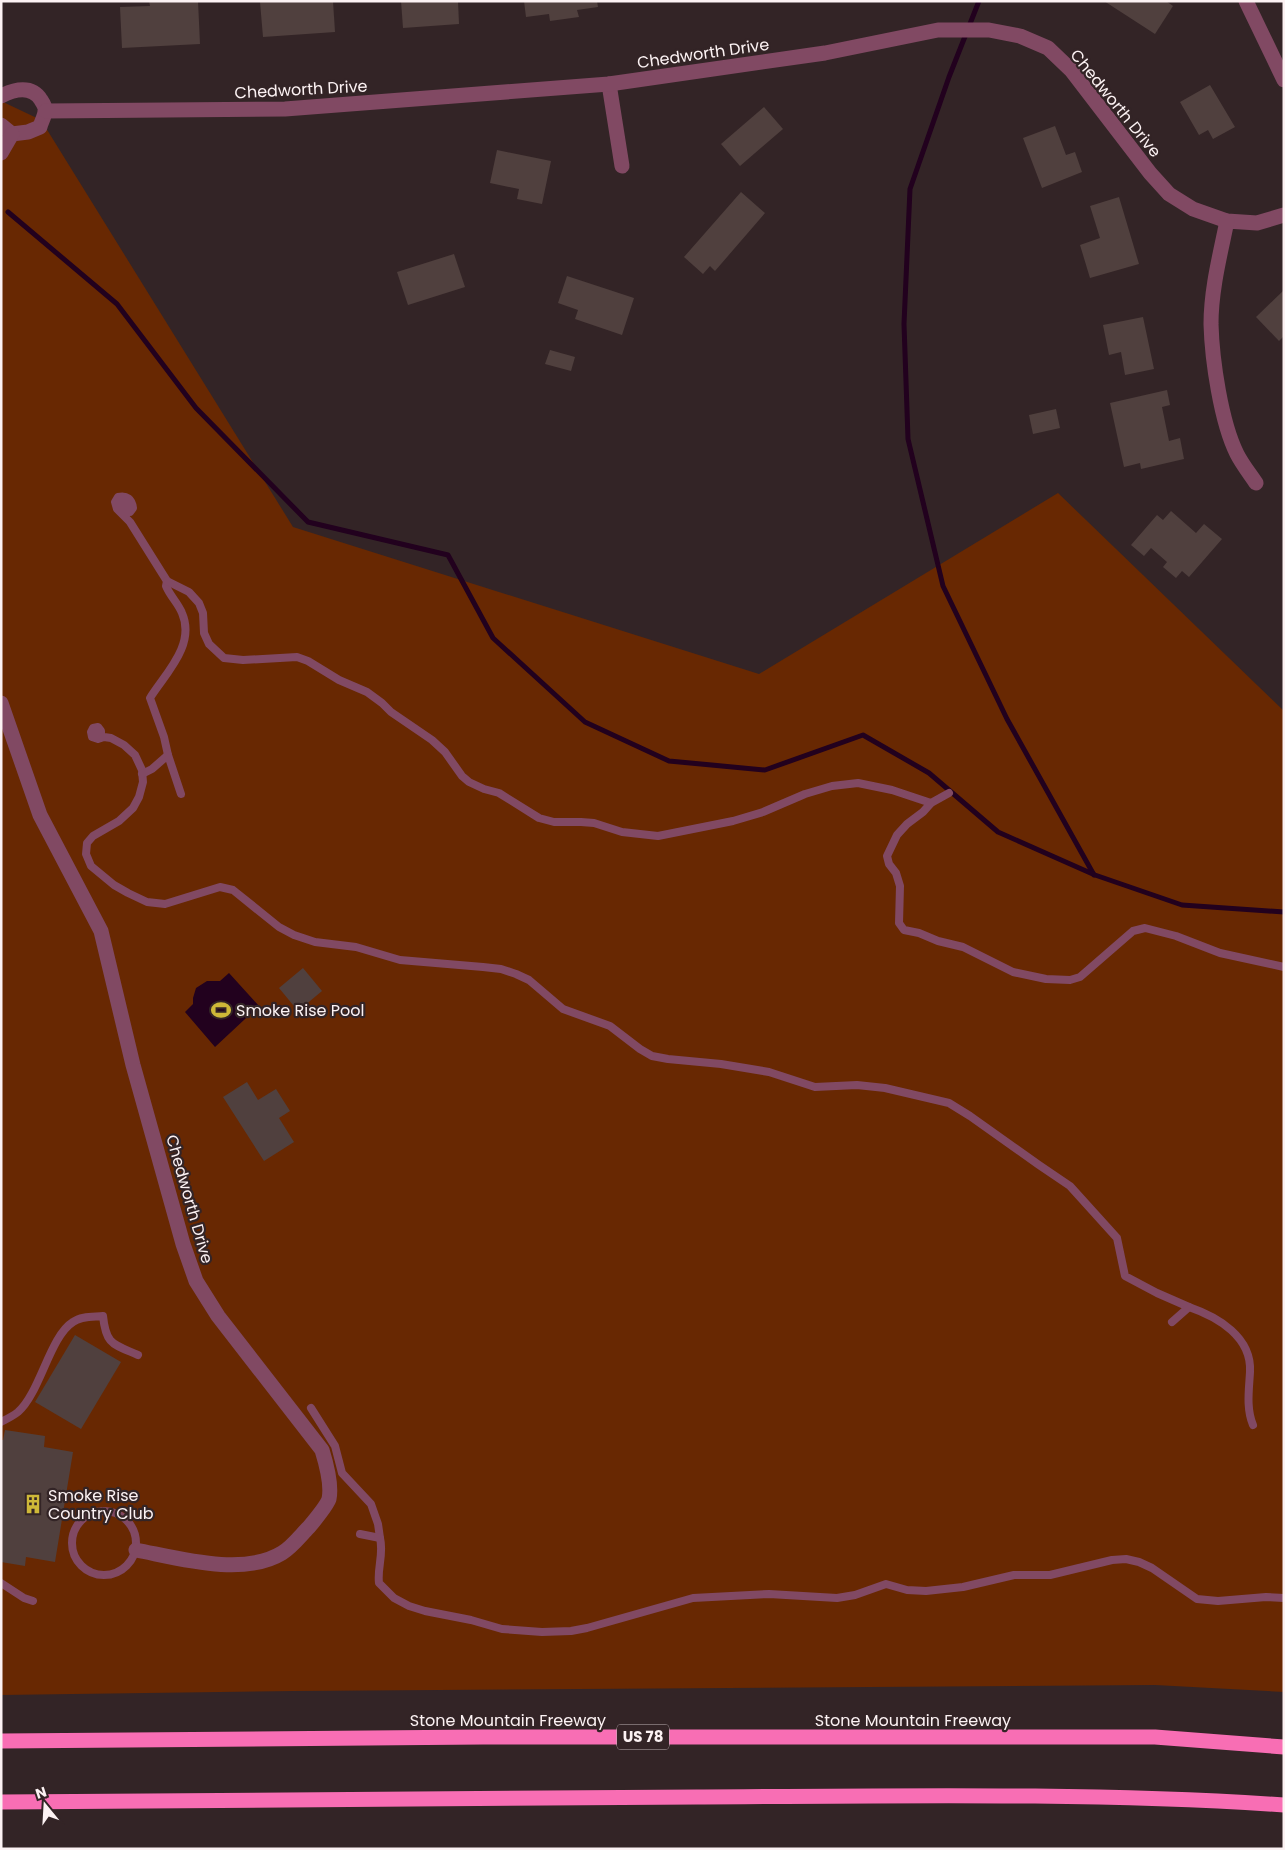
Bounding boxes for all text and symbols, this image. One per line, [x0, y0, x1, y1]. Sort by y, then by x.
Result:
street label: Chedworth Drive [636, 33, 771, 74]
street label: Chedworth Drive [1065, 44, 1166, 162]
street label: Chedworth Drive [234, 75, 368, 104]
sports icon: Smoke Rise Pool [210, 999, 232, 1021]
place label: Smoke Rise Pool [236, 999, 364, 1022]
street label: Chedworth Drive [160, 1132, 219, 1266]
place label: Smoke Rise Country Club [48, 1484, 154, 1525]
building icon: Smoke Rise Country Club [22, 1493, 44, 1515]
street label: Stone Mountain Freeway [410, 1709, 606, 1732]
street label: Stone Mountain Freeway [815, 1709, 1011, 1732]
road number: US 78 [617, 1724, 669, 1750]
north arrow [20, 1780, 70, 1830]
text: N [33, 1781, 49, 1804]

